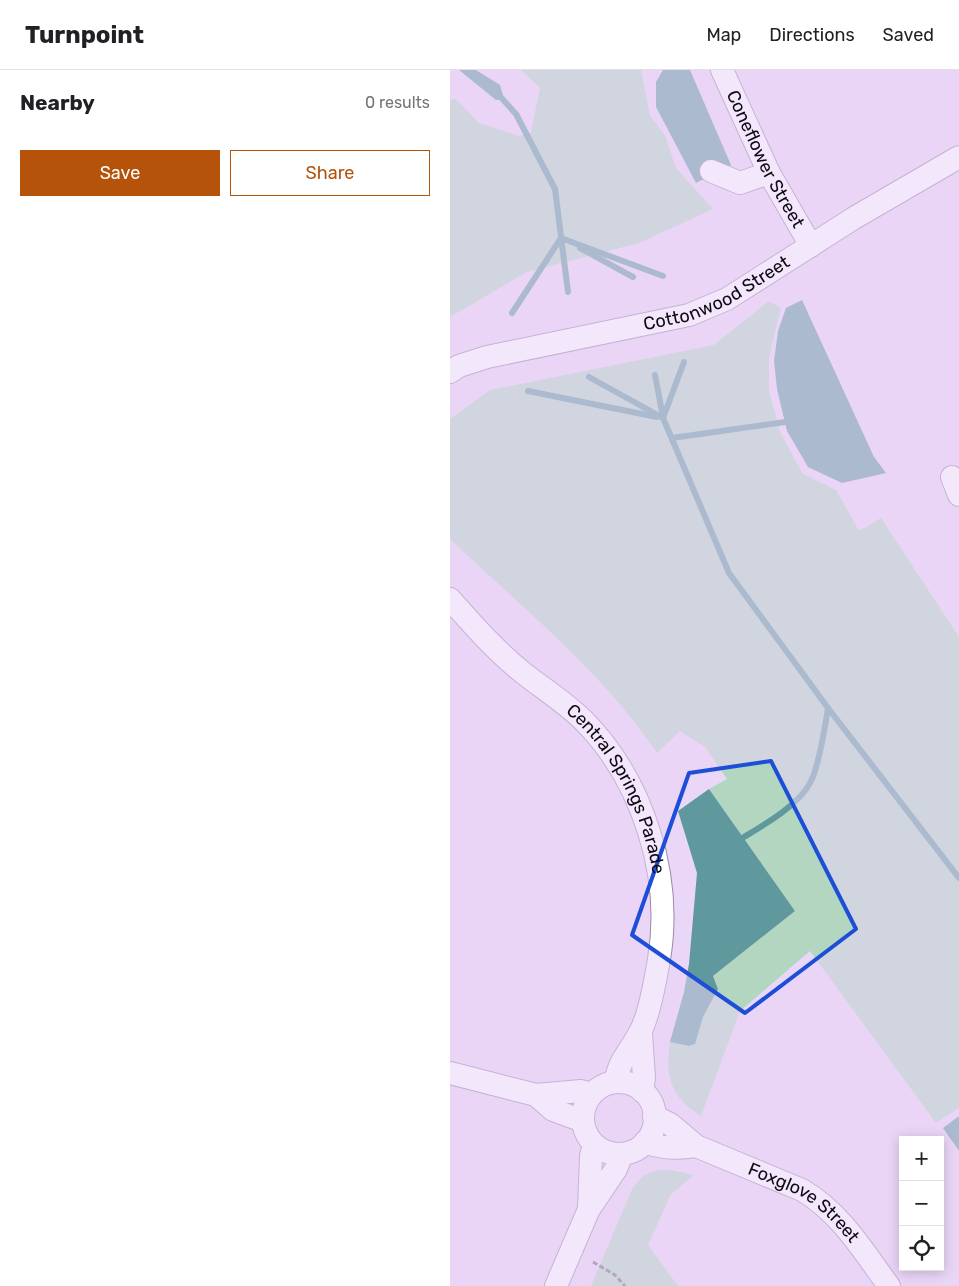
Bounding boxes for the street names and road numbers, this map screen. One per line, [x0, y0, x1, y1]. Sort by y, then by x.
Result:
street label: Coneflower Street [722, 87, 809, 232]
street label: Cottonwood Street [641, 251, 794, 335]
street label: Central Springs Parade [562, 699, 670, 875]
street label: Foxglove Street [745, 1158, 864, 1247]

